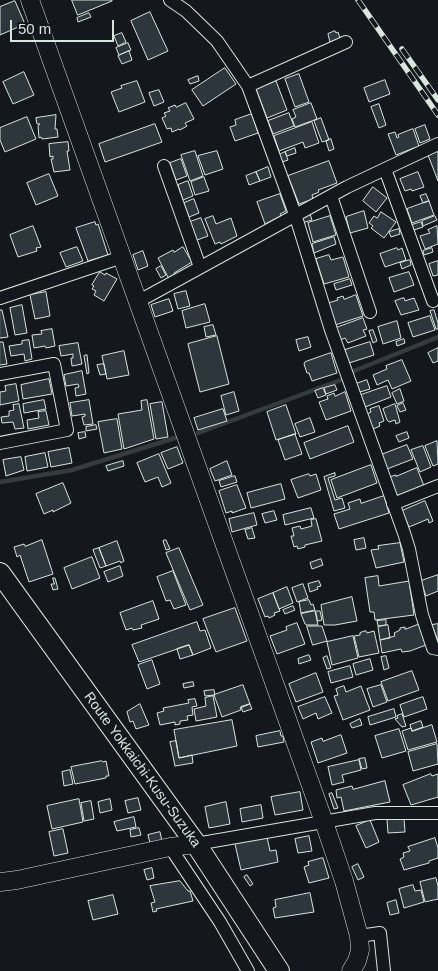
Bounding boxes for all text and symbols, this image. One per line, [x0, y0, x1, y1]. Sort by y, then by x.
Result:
scale bar [12, 10, 116, 42]
text: 50 m [18, 20, 51, 37]
street label: Route Yokkaichi-Kusu-Suzuka [80, 689, 204, 851]

